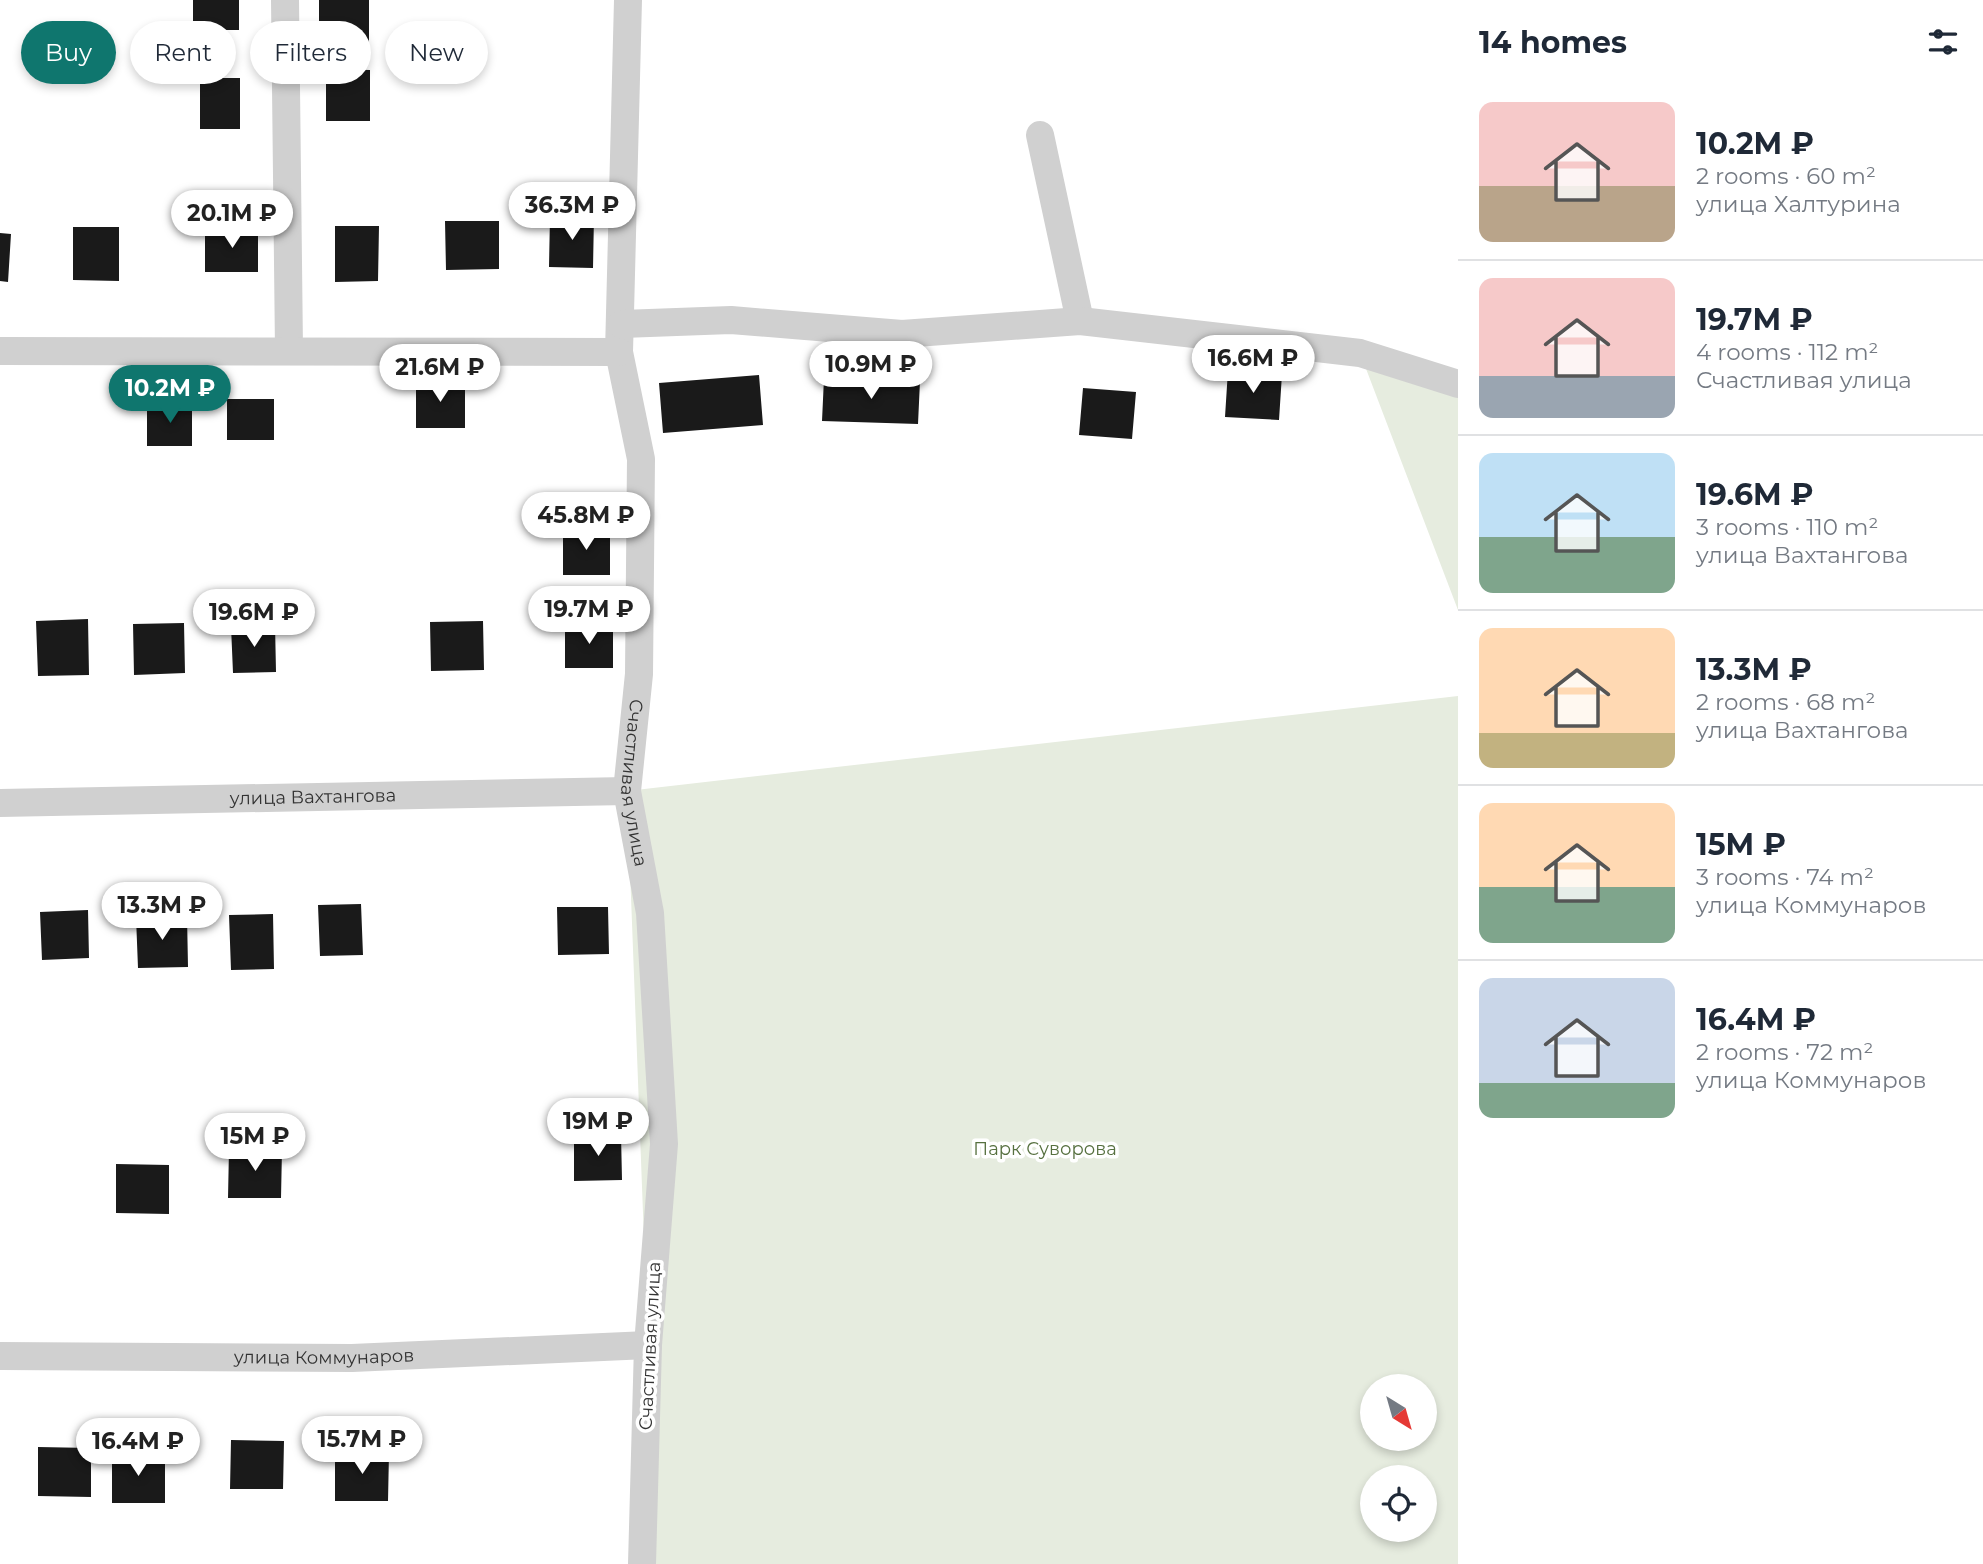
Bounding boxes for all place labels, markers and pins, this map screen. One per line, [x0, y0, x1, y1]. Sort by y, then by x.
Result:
pin: 36.3M ₽ [507, 182, 637, 242]
pin: 20.1M ₽ [167, 190, 297, 250]
pin: 16.6M ₽ [1188, 336, 1318, 395]
pin: 10.9M ₽ [806, 342, 936, 401]
pin: 21.6M ₽ [375, 344, 505, 404]
pin: 10.2M ₽ [105, 366, 235, 425]
pin: 45.8M ₽ [521, 492, 651, 552]
pin: 19.7M ₽ [524, 586, 654, 646]
pin: 19.6M ₽ [189, 590, 319, 649]
pin: 13.3M ₽ [97, 883, 227, 942]
pin: 19M ₽ [549, 1098, 647, 1158]
pin: 15M ₽ [206, 1114, 304, 1173]
pin: 15.7M ₽ [297, 1416, 427, 1476]
pin: 16.4M ₽ [73, 1418, 203, 1478]

